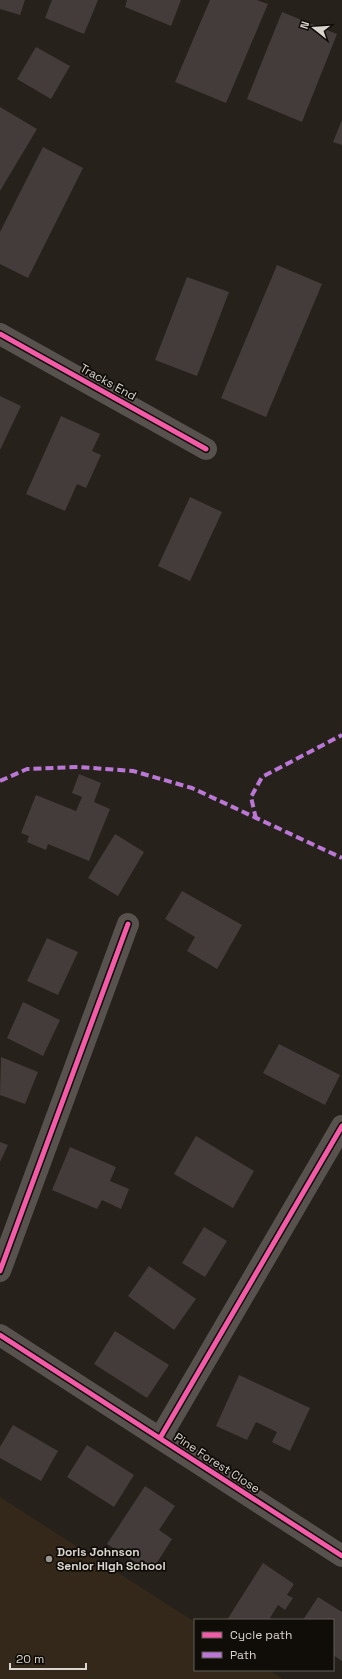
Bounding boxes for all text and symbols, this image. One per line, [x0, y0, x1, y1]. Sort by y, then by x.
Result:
north arrow [294, 8, 334, 48]
text: N [297, 20, 312, 31]
street label: Tracks End [77, 360, 139, 404]
street label: Pine Forest Close [171, 1429, 263, 1497]
place label: Doris Johnson Senior High School [57, 1544, 166, 1574]
marker: Doris Johnson Senior High School [44, 1554, 54, 1564]
legend [194, 1619, 334, 1671]
text: Cycle path [230, 1627, 292, 1643]
scale bar [10, 1645, 86, 1671]
text: Path [230, 1647, 256, 1663]
text: 20 m [16, 1651, 44, 1667]

